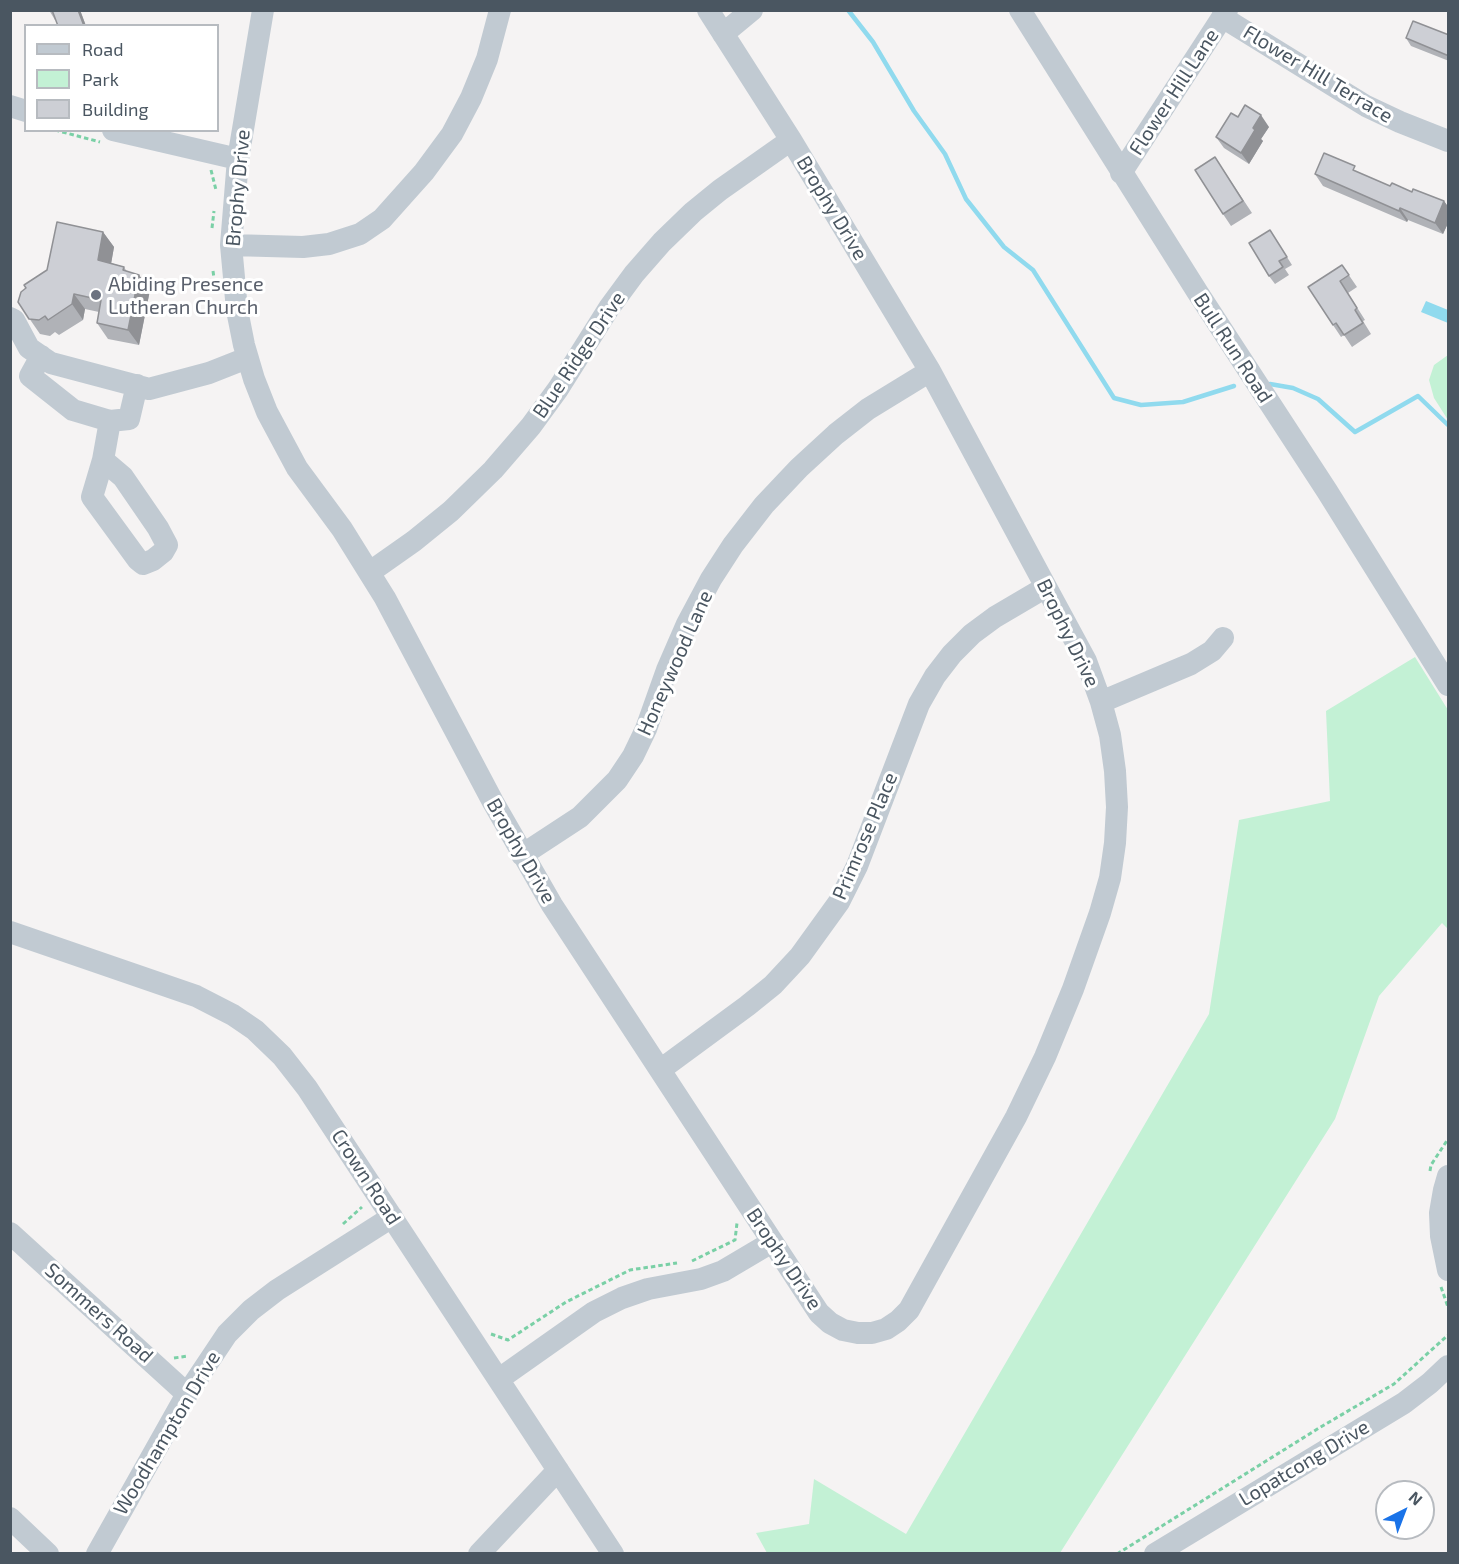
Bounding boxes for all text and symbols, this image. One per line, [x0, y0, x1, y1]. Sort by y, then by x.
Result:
street label: Flower Hill Terrace [1239, 20, 1397, 128]
legend [24, 24, 219, 132]
street label: Flower Hill Lane [1124, 24, 1224, 160]
text: Road [82, 38, 123, 60]
text: Park [82, 68, 119, 90]
text: Building [82, 98, 149, 120]
street label: Brophy Drive [221, 129, 255, 247]
street label: Brophy Drive [792, 152, 872, 264]
place label: Abiding Presence Lutheran Church [108, 272, 264, 319]
street label: Blue Ridge Drive [528, 287, 630, 423]
marker: Abiding Presence Lutheran Church [89, 288, 103, 302]
street label: Bull Run Road [1189, 289, 1277, 407]
street label: Brophy Drive [1032, 575, 1104, 691]
street label: Honeywood Lane [632, 587, 718, 739]
street label: Primrose Place [827, 769, 903, 903]
street label: Brophy Drive [481, 794, 561, 908]
street label: Crown Road [326, 1125, 406, 1229]
street label: Brophy Drive [741, 1204, 827, 1314]
street label: Sommers Road [40, 1258, 158, 1368]
street label: Woodhampton Drive [109, 1347, 225, 1519]
street label: Lopatcong Drive [1235, 1415, 1373, 1511]
north arrow [1375, 1480, 1435, 1540]
text: N [1405, 1487, 1427, 1509]

